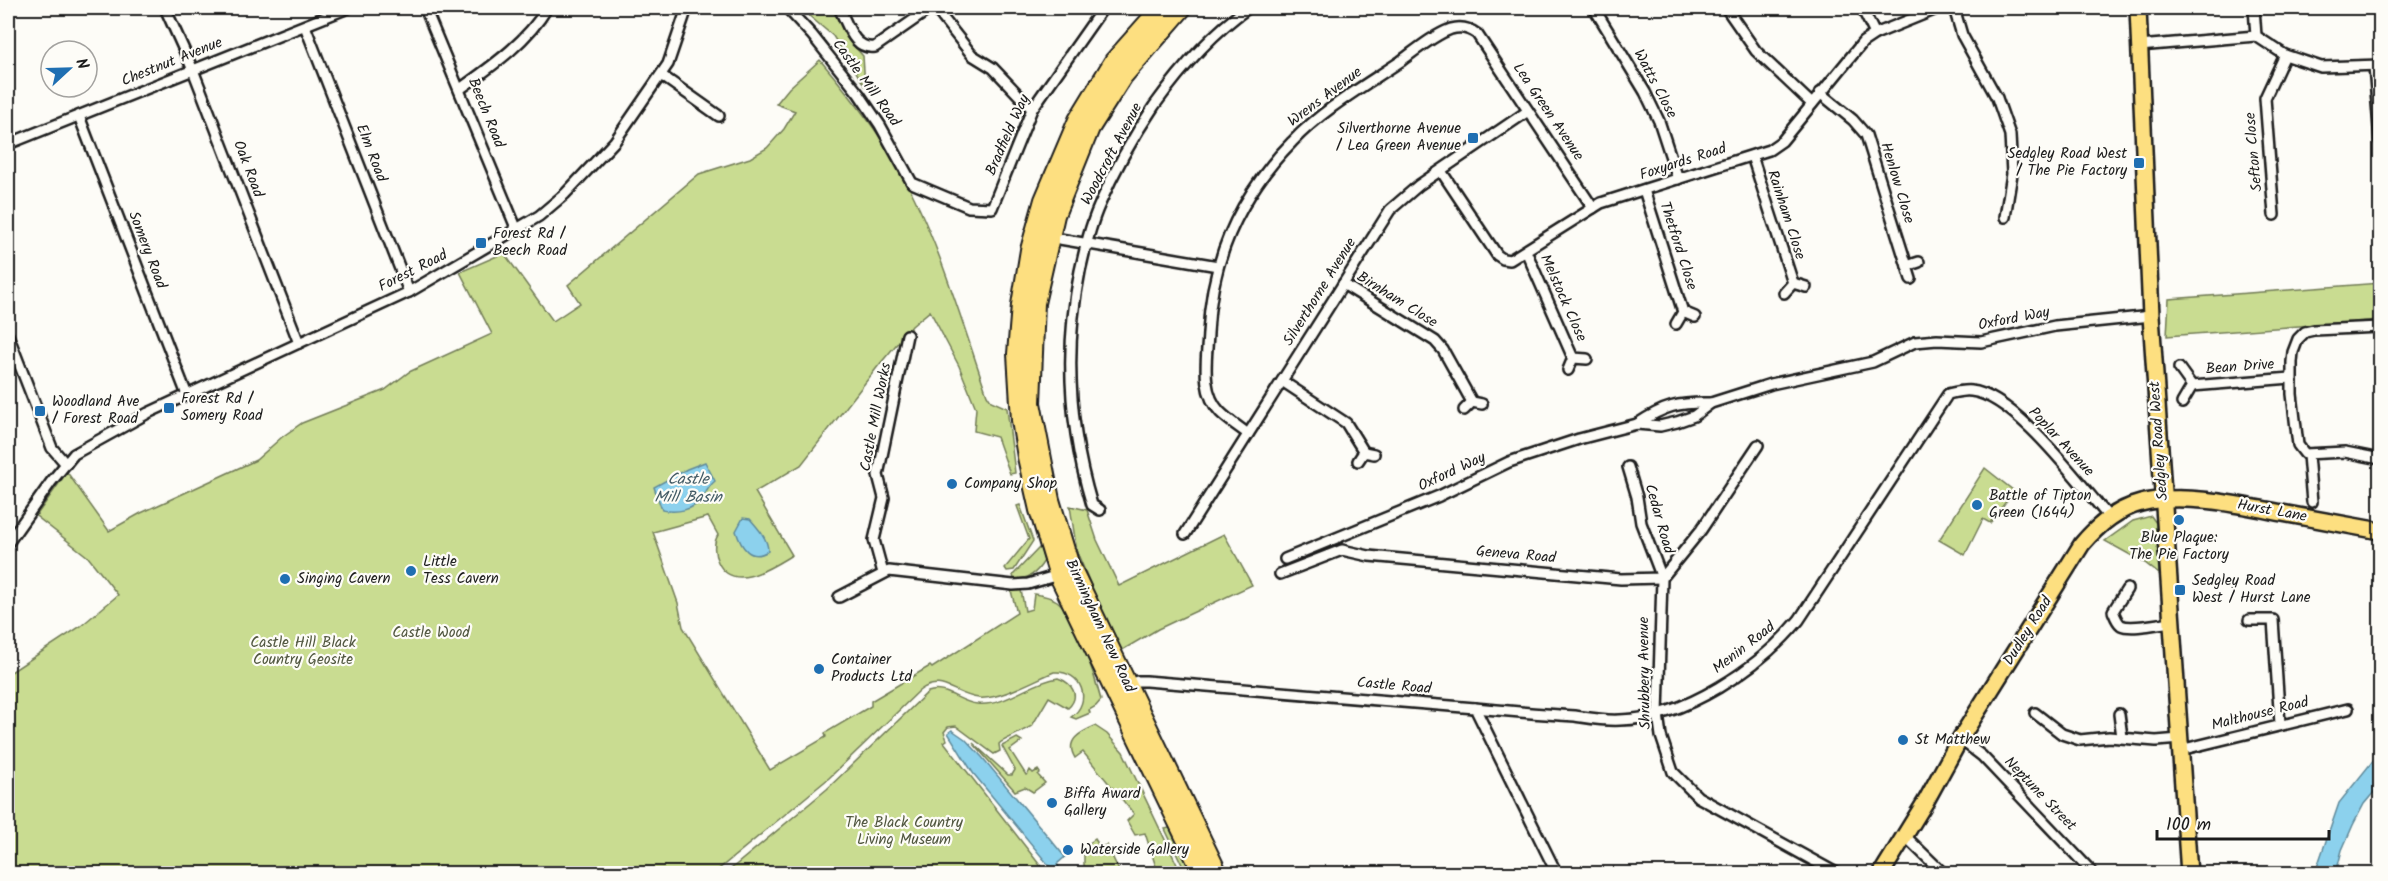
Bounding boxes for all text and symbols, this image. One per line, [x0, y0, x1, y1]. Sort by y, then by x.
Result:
street label: Chestnut Avenue [118, 31, 226, 93]
street label: Castle Mill Road [826, 34, 906, 132]
north arrow [39, 39, 99, 99]
street label: Watts Close [1627, 45, 1683, 123]
text: N [68, 55, 95, 73]
street label: Lea Green Avenue [1506, 58, 1590, 166]
street label: Wrens Avenue [1283, 61, 1368, 133]
street label: Beech Road [461, 74, 511, 152]
street label: Bradfield Way [979, 90, 1037, 179]
street label: Woodcroft Avenue [1075, 98, 1149, 209]
street label: Sefton Close [2239, 111, 2269, 193]
place label: Silverthorne Avenue / Lea Green Avenue [1336, 117, 1461, 158]
street label: Elm Road [349, 120, 393, 186]
marker: Silverthorne Avenue / Lea Green Avenue [1466, 131, 1480, 145]
street label: Oak Road [226, 137, 270, 201]
street label: Foxyards Road [1636, 137, 1730, 187]
street label: Henlow Close [1873, 139, 1921, 227]
place label: Sedgley Road West / The Pie Factory [2007, 142, 2128, 183]
marker: Sedgley Road West / The Pie Factory [2132, 156, 2146, 170]
street label: Rainham Close [1760, 167, 1812, 263]
street label: Thetford Close [1652, 198, 1704, 294]
street label: Somery Road [121, 208, 173, 293]
place label: Forest Rd / Beech Road [493, 222, 567, 263]
street label: Silverthorne Avenue [1277, 233, 1363, 351]
marker: Forest Rd / Beech Road [474, 236, 488, 250]
street label: Forest Road [374, 243, 452, 299]
street label: Melstock Close [1533, 250, 1593, 346]
street label: Birnham Close [1352, 266, 1442, 335]
street label: Oxford Way [1976, 300, 2053, 338]
street label: Bean Drive [2205, 353, 2275, 381]
street label: Castle Mill Works [854, 360, 898, 473]
street label: Sedgley Road West [2143, 380, 2175, 501]
place label: Forest Rd / Somery Road [181, 387, 263, 428]
place label: Woodland Ave / Forest Road [52, 390, 139, 431]
marker: Forest Rd / Somery Road [162, 401, 176, 415]
street label: Poplar Avenue [2022, 402, 2100, 483]
marker: Woodland Ave / Forest Road [33, 404, 47, 418]
street label: Oxford Way [1414, 445, 1491, 498]
water label: Castle Mill Basin [654, 467, 723, 510]
place label: Company Shop [964, 472, 1057, 496]
marker: Company Shop [945, 477, 959, 491]
street label: Cedar Road [1638, 481, 1681, 557]
place label: Battle of Tipton Green (1644) [1989, 484, 2091, 525]
street label: Hurst Lane [2235, 493, 2309, 529]
marker: Battle of Tipton Green (1644) [1970, 498, 1984, 512]
marker: Blue Plaque: The Pie Factory [2172, 513, 2186, 527]
place label: Blue Plaque: The Pie Factory [2129, 526, 2230, 567]
street label: Geneva Road [1475, 540, 1557, 570]
place label: Little Tess Cavern [423, 550, 499, 591]
street label: Birmingham New Road [1059, 555, 1142, 697]
marker: Little Tess Cavern [404, 564, 418, 578]
place label: Singing Cavern [297, 567, 390, 591]
place label: Sedgley Road West / Hurst Lane [2192, 569, 2311, 610]
marker: Singing Cavern [278, 572, 292, 586]
marker: Sedgley Road West / Hurst Lane [2173, 583, 2187, 597]
street label: Dudley Road [1997, 591, 2059, 670]
street label: Menin Road [1707, 615, 1781, 680]
street label: Shrubbery Avenue [1632, 616, 1658, 730]
park label: Castle Wood [392, 621, 470, 645]
park label: Castle Hill Black Country Geosite [250, 631, 357, 672]
place label: Container Products Ltd [831, 648, 912, 689]
marker: Container Products Ltd [812, 662, 826, 676]
street label: Castle Road [1356, 671, 1433, 701]
street label: Malthouse Road [2209, 690, 2312, 738]
place label: St Matthew [1915, 728, 1991, 752]
marker: St Matthew [1896, 733, 1910, 747]
street label: Neptune Street [1998, 751, 2082, 837]
place label: Biffa Award Gallery [1064, 782, 1141, 823]
marker: Biffa Award Gallery [1045, 796, 1059, 810]
scale bar [2157, 803, 2330, 841]
park label: The Black Country Living Museum [845, 811, 964, 852]
text: 100 m [2166, 811, 2211, 840]
place label: Waterside Gallery [1080, 838, 1190, 862]
marker: Waterside Gallery [1061, 843, 1075, 857]

